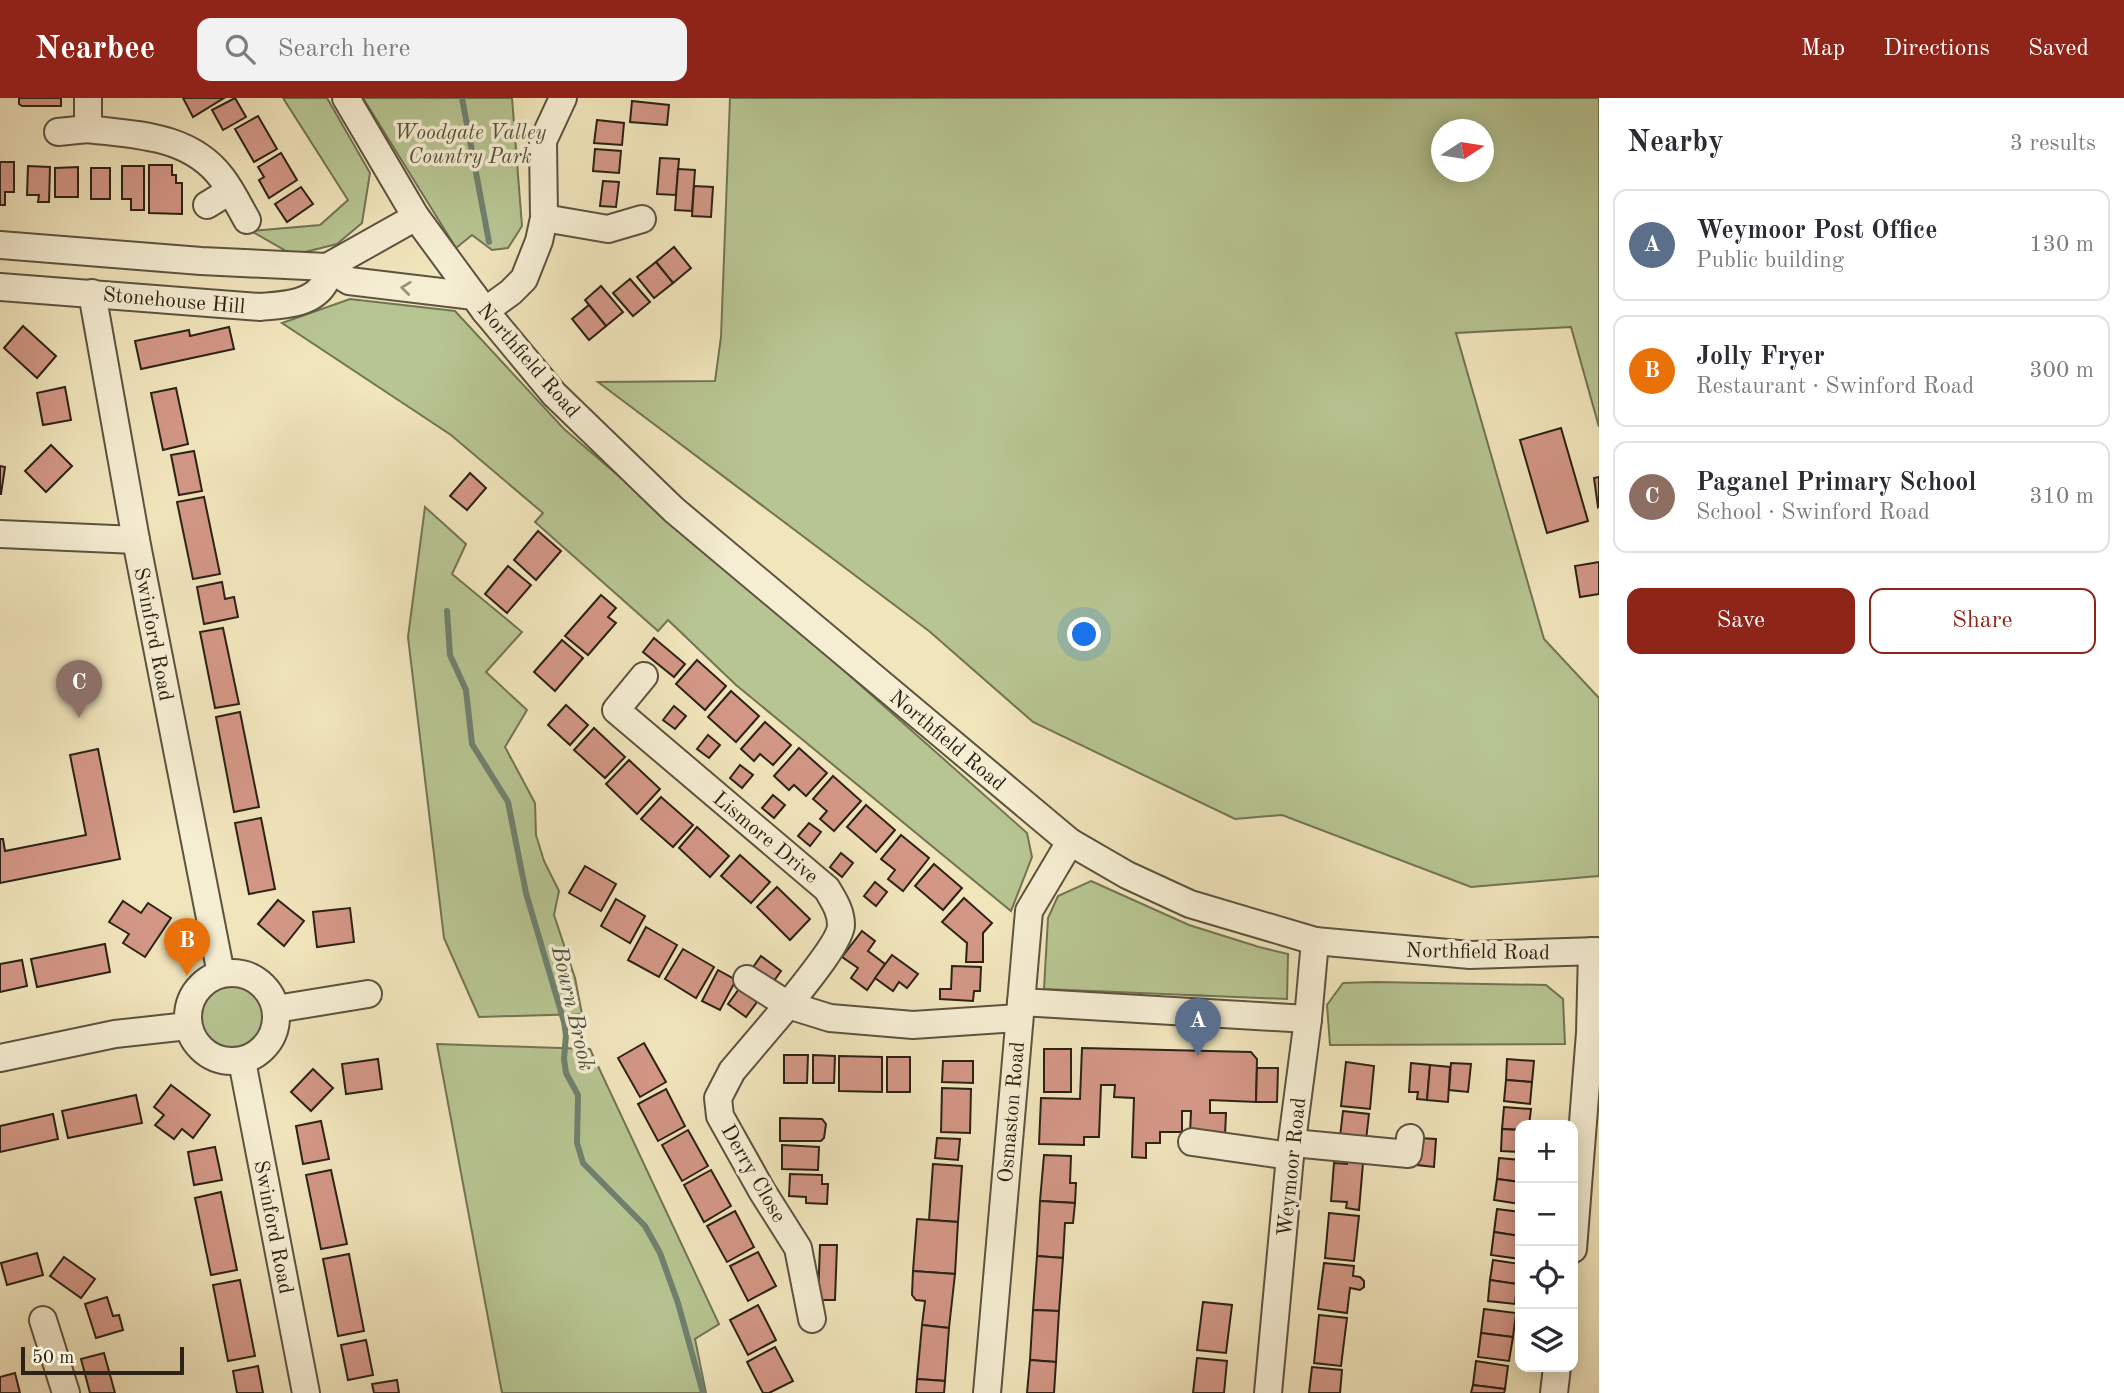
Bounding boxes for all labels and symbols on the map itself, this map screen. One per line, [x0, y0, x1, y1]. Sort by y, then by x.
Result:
north arrow [1431, 119, 1494, 182]
park label: Woodgate Valley Country Park [394, 123, 547, 168]
one-way arrow [400, 281, 411, 296]
street label: Stonehouse Hill [102, 285, 246, 318]
street label: Northfield Road [473, 300, 583, 422]
street label: Swinford Road [129, 566, 176, 703]
your location [1067, 617, 1101, 651]
pin: C [56, 660, 102, 718]
street label: Northfield Road [885, 687, 1009, 796]
street label: Lismore Drive [708, 788, 822, 888]
pin: B [164, 918, 210, 976]
street label: Northfield Road [1406, 941, 1550, 964]
water label: Bourn Brook [547, 943, 598, 1073]
pin: A [1175, 998, 1221, 1056]
street label: Osmaston Road [996, 1041, 1029, 1184]
street label: Weymoor Road [1275, 1096, 1310, 1238]
street label: Derry Close [716, 1121, 789, 1226]
street label: Swinford Road [249, 1159, 296, 1296]
scale bar [21, 1344, 184, 1376]

